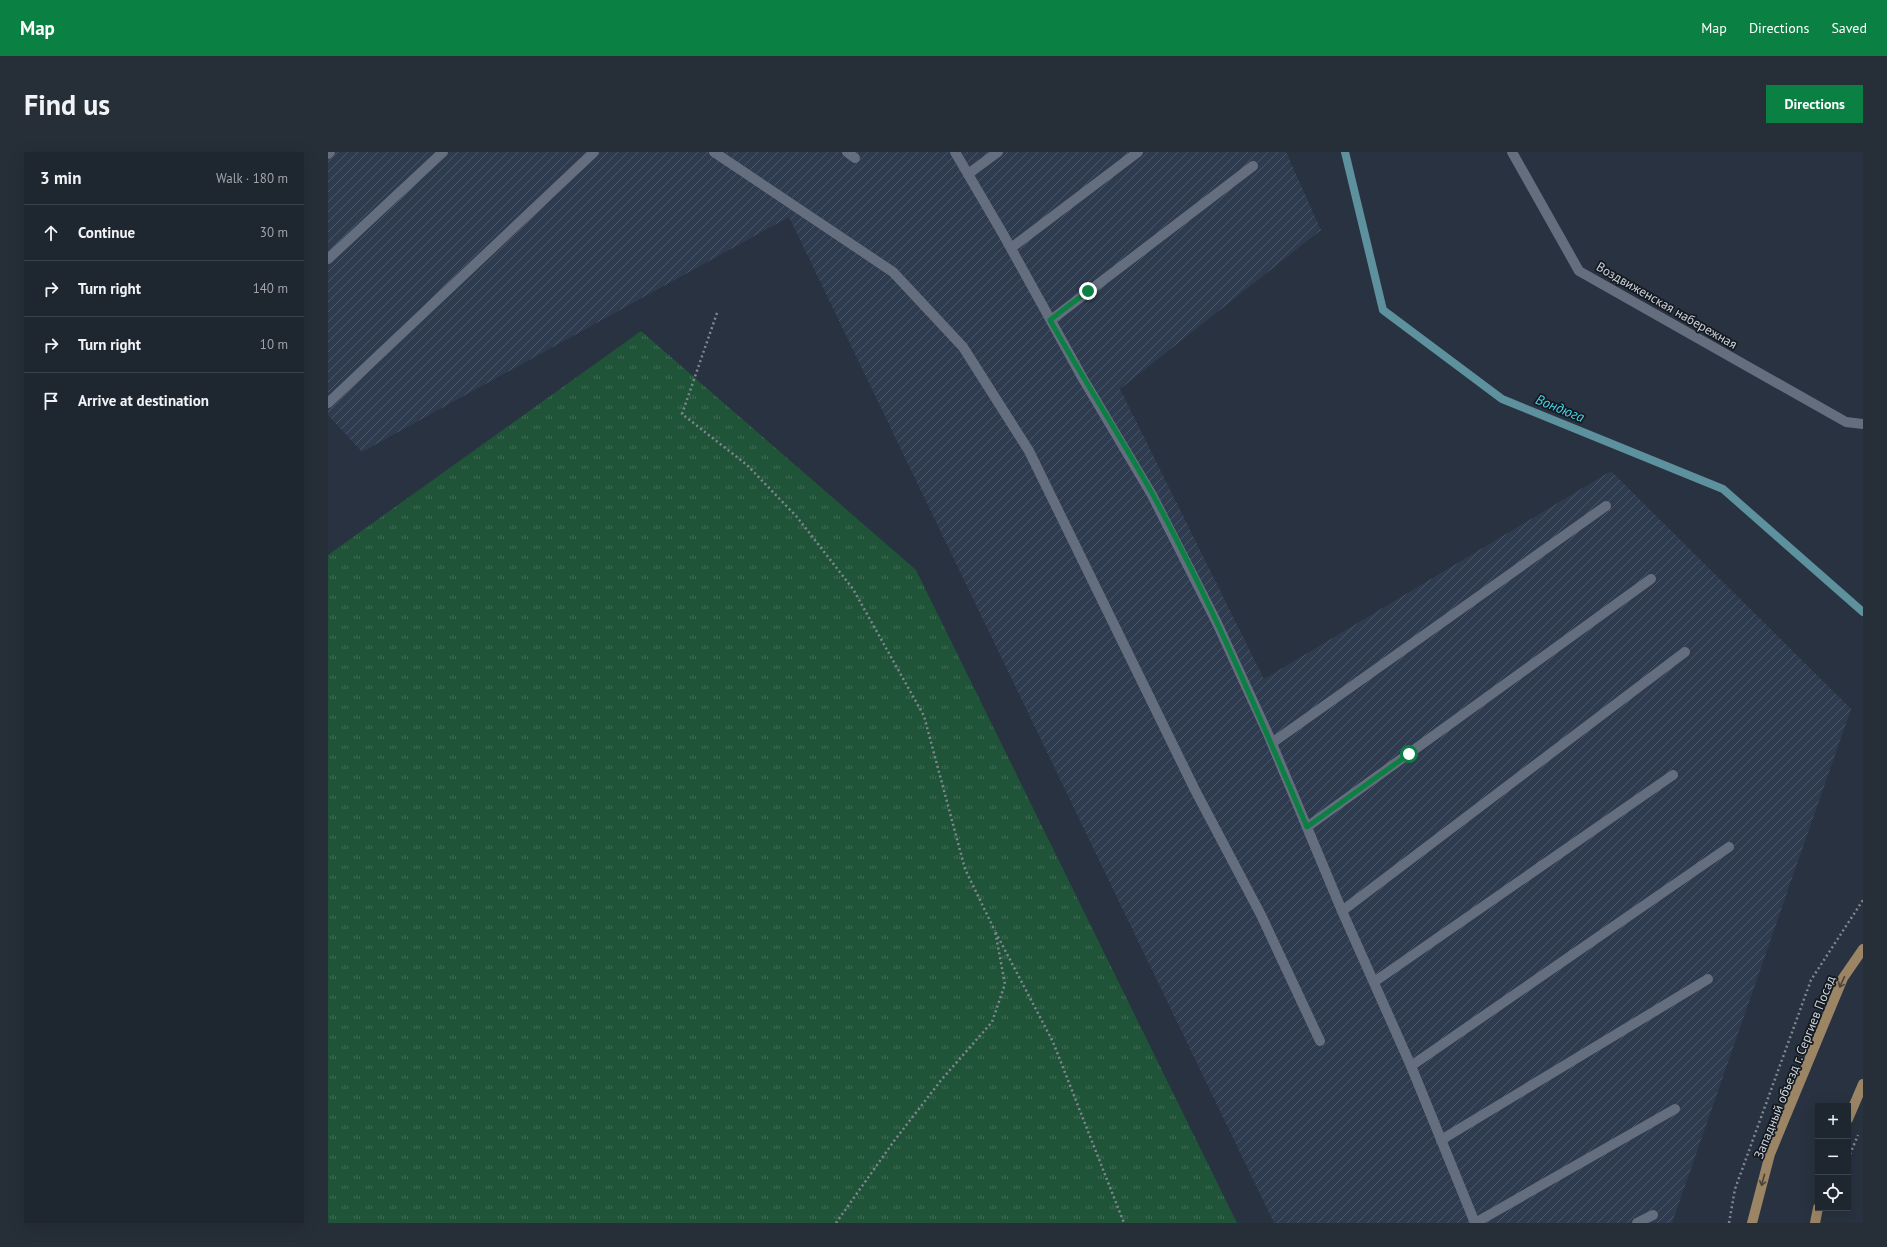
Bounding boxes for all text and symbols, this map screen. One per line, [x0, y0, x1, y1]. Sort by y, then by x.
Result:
text: Map [20, 16, 55, 40]
text: Map [1701, 19, 1727, 37]
text: Directions [1749, 19, 1809, 37]
text: Saved [1831, 19, 1867, 37]
button: Directions [1766, 85, 1863, 123]
text: Find us [24, 86, 110, 123]
text: 3 min [40, 167, 81, 189]
text: Walk · 180 m [216, 170, 288, 187]
icon: ahead [40, 222, 62, 244]
text: Continue [78, 223, 135, 242]
text: 30 m [260, 224, 288, 241]
street label: Воздвиженская набережная [1593, 258, 1740, 353]
icon: right [40, 278, 62, 300]
text: Turn right [78, 279, 141, 298]
text: 140 m [253, 280, 288, 297]
route end [1079, 282, 1097, 300]
icon: right [40, 334, 62, 356]
text: Turn right [78, 335, 141, 354]
text: 10 m [260, 336, 288, 353]
icon: arrive [40, 390, 62, 412]
water label: Вондюга [1533, 390, 1587, 426]
text: Arrive at destination [78, 391, 209, 410]
route start [1400, 745, 1418, 763]
street label: Западный объезд г. Сергиев Посад [1750, 973, 1839, 1161]
one-way arrow [1838, 975, 1845, 987]
map controls [1815, 1103, 1851, 1211]
button: + [1815, 1103, 1851, 1139]
button: − [1815, 1139, 1851, 1175]
one-way arrow [1759, 1174, 1766, 1187]
button: locate [1815, 1175, 1851, 1211]

